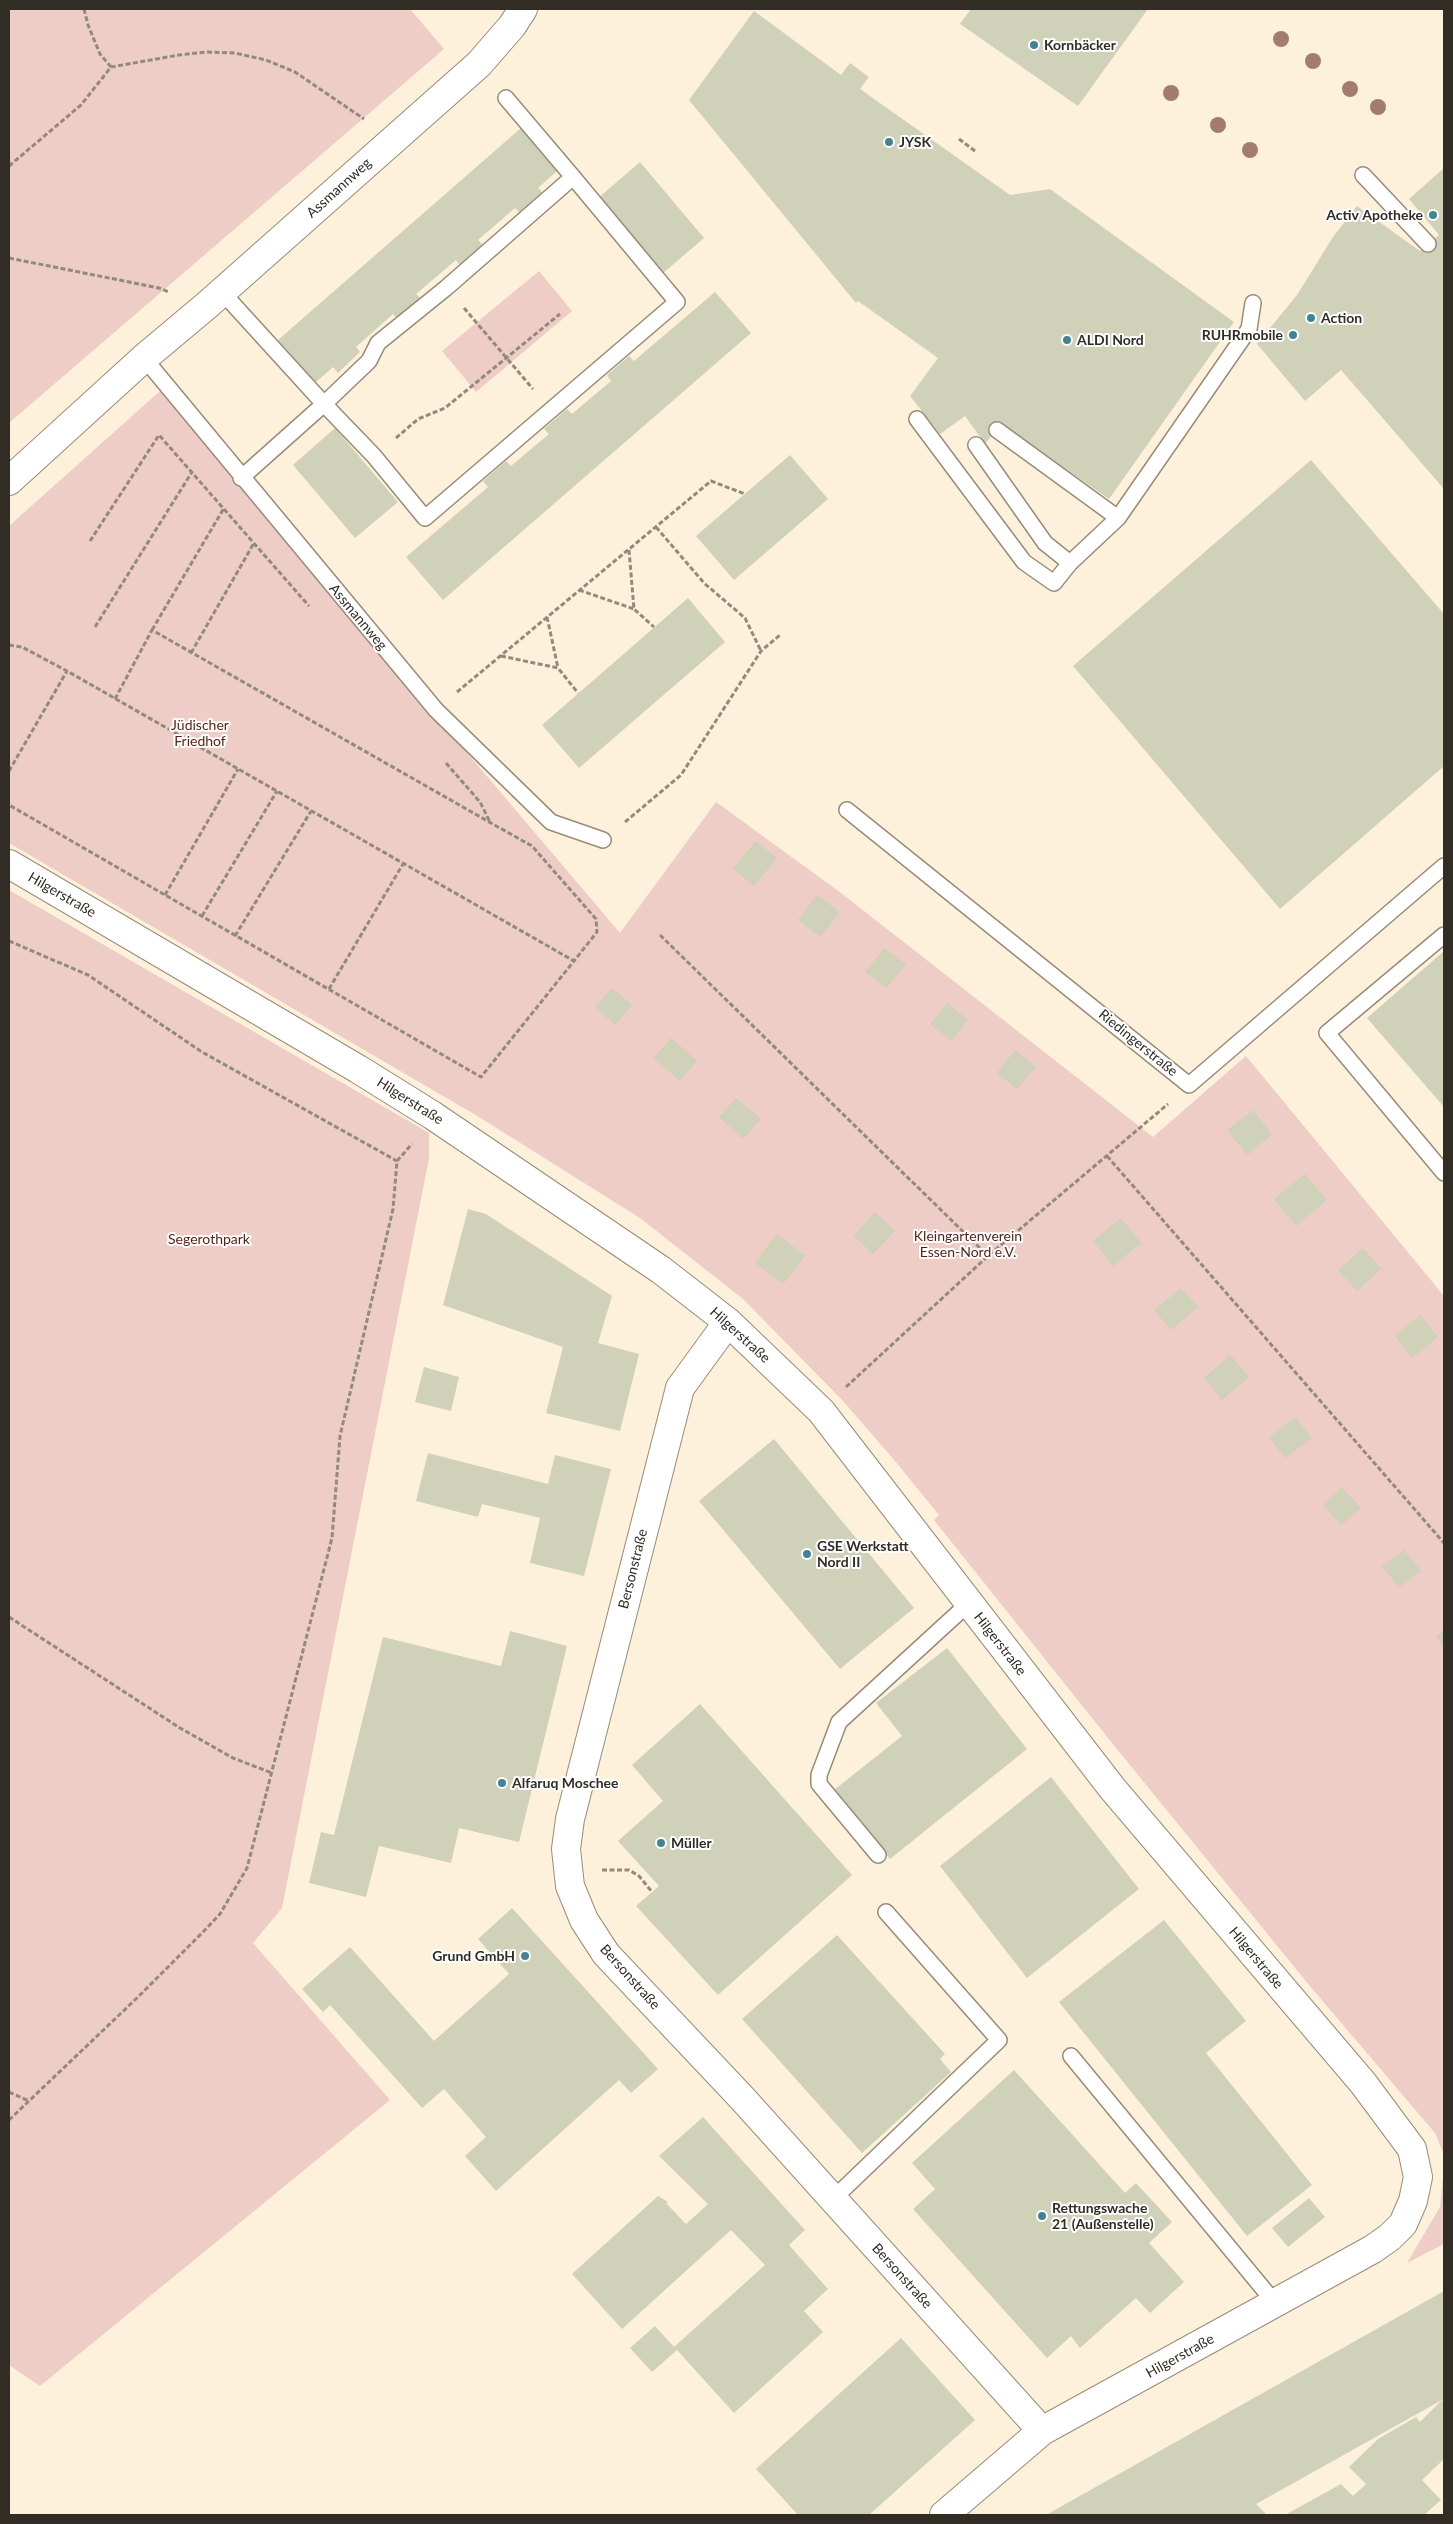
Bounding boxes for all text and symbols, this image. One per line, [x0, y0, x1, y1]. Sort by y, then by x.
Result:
place label: Kornbäcker [1044, 37, 1116, 53]
marker: Kornbäcker [1028, 39, 1040, 51]
place label: JYSK [899, 134, 931, 150]
marker: JYSK [883, 136, 895, 148]
street label: Assmannweg [303, 155, 375, 221]
place label: Activ Apotheke [1326, 207, 1423, 223]
marker: Activ Apotheke [1427, 209, 1439, 221]
place label: Action [1321, 310, 1362, 326]
marker: Action [1305, 312, 1317, 324]
place label: RUHRmobile [1202, 327, 1283, 343]
marker: RUHRmobile [1287, 329, 1299, 341]
place label: ALDI Nord [1077, 332, 1144, 348]
marker: ALDI Nord [1061, 334, 1073, 346]
street label: Assmannweg [325, 580, 391, 654]
park label: Jüdischer Friedhof [171, 717, 229, 750]
street label: Hilgerstraße [25, 869, 99, 921]
street label: Riedingerstraße [1095, 1006, 1181, 1080]
street label: Hilgerstraße [374, 1074, 446, 1128]
park label: Kleingartenverein Essen-Nord e.V. [914, 1228, 1022, 1260]
park label: Segerothpark [168, 1231, 250, 1247]
street label: Hilgerstraße [706, 1304, 774, 1366]
street label: Bersonstraße [615, 1527, 651, 1611]
place label: GSE Werkstatt Nord II [817, 1538, 909, 1570]
marker: GSE Werkstatt Nord II [801, 1548, 813, 1560]
street label: Hilgerstraße [970, 1609, 1030, 1679]
place label: Alfaruq Moschee [512, 1775, 619, 1791]
marker: Alfaruq Moschee [496, 1777, 508, 1789]
place label: Müller [671, 1835, 712, 1851]
marker: Müller [655, 1837, 667, 1849]
street label: Hilgerstraße [1225, 1924, 1287, 1992]
street label: Bersonstraße [596, 1941, 664, 2013]
place label: Grund GmbH [432, 1948, 515, 1964]
marker: Grund GmbH [519, 1950, 531, 1962]
place label: Rettungswache 21 (Außenstelle) [1052, 2200, 1153, 2232]
marker: Rettungswache 21 (Außenstelle) [1036, 2210, 1048, 2222]
street label: Bersonstraße [868, 2240, 936, 2312]
street label: Hilgerstraße [1143, 2330, 1217, 2382]

